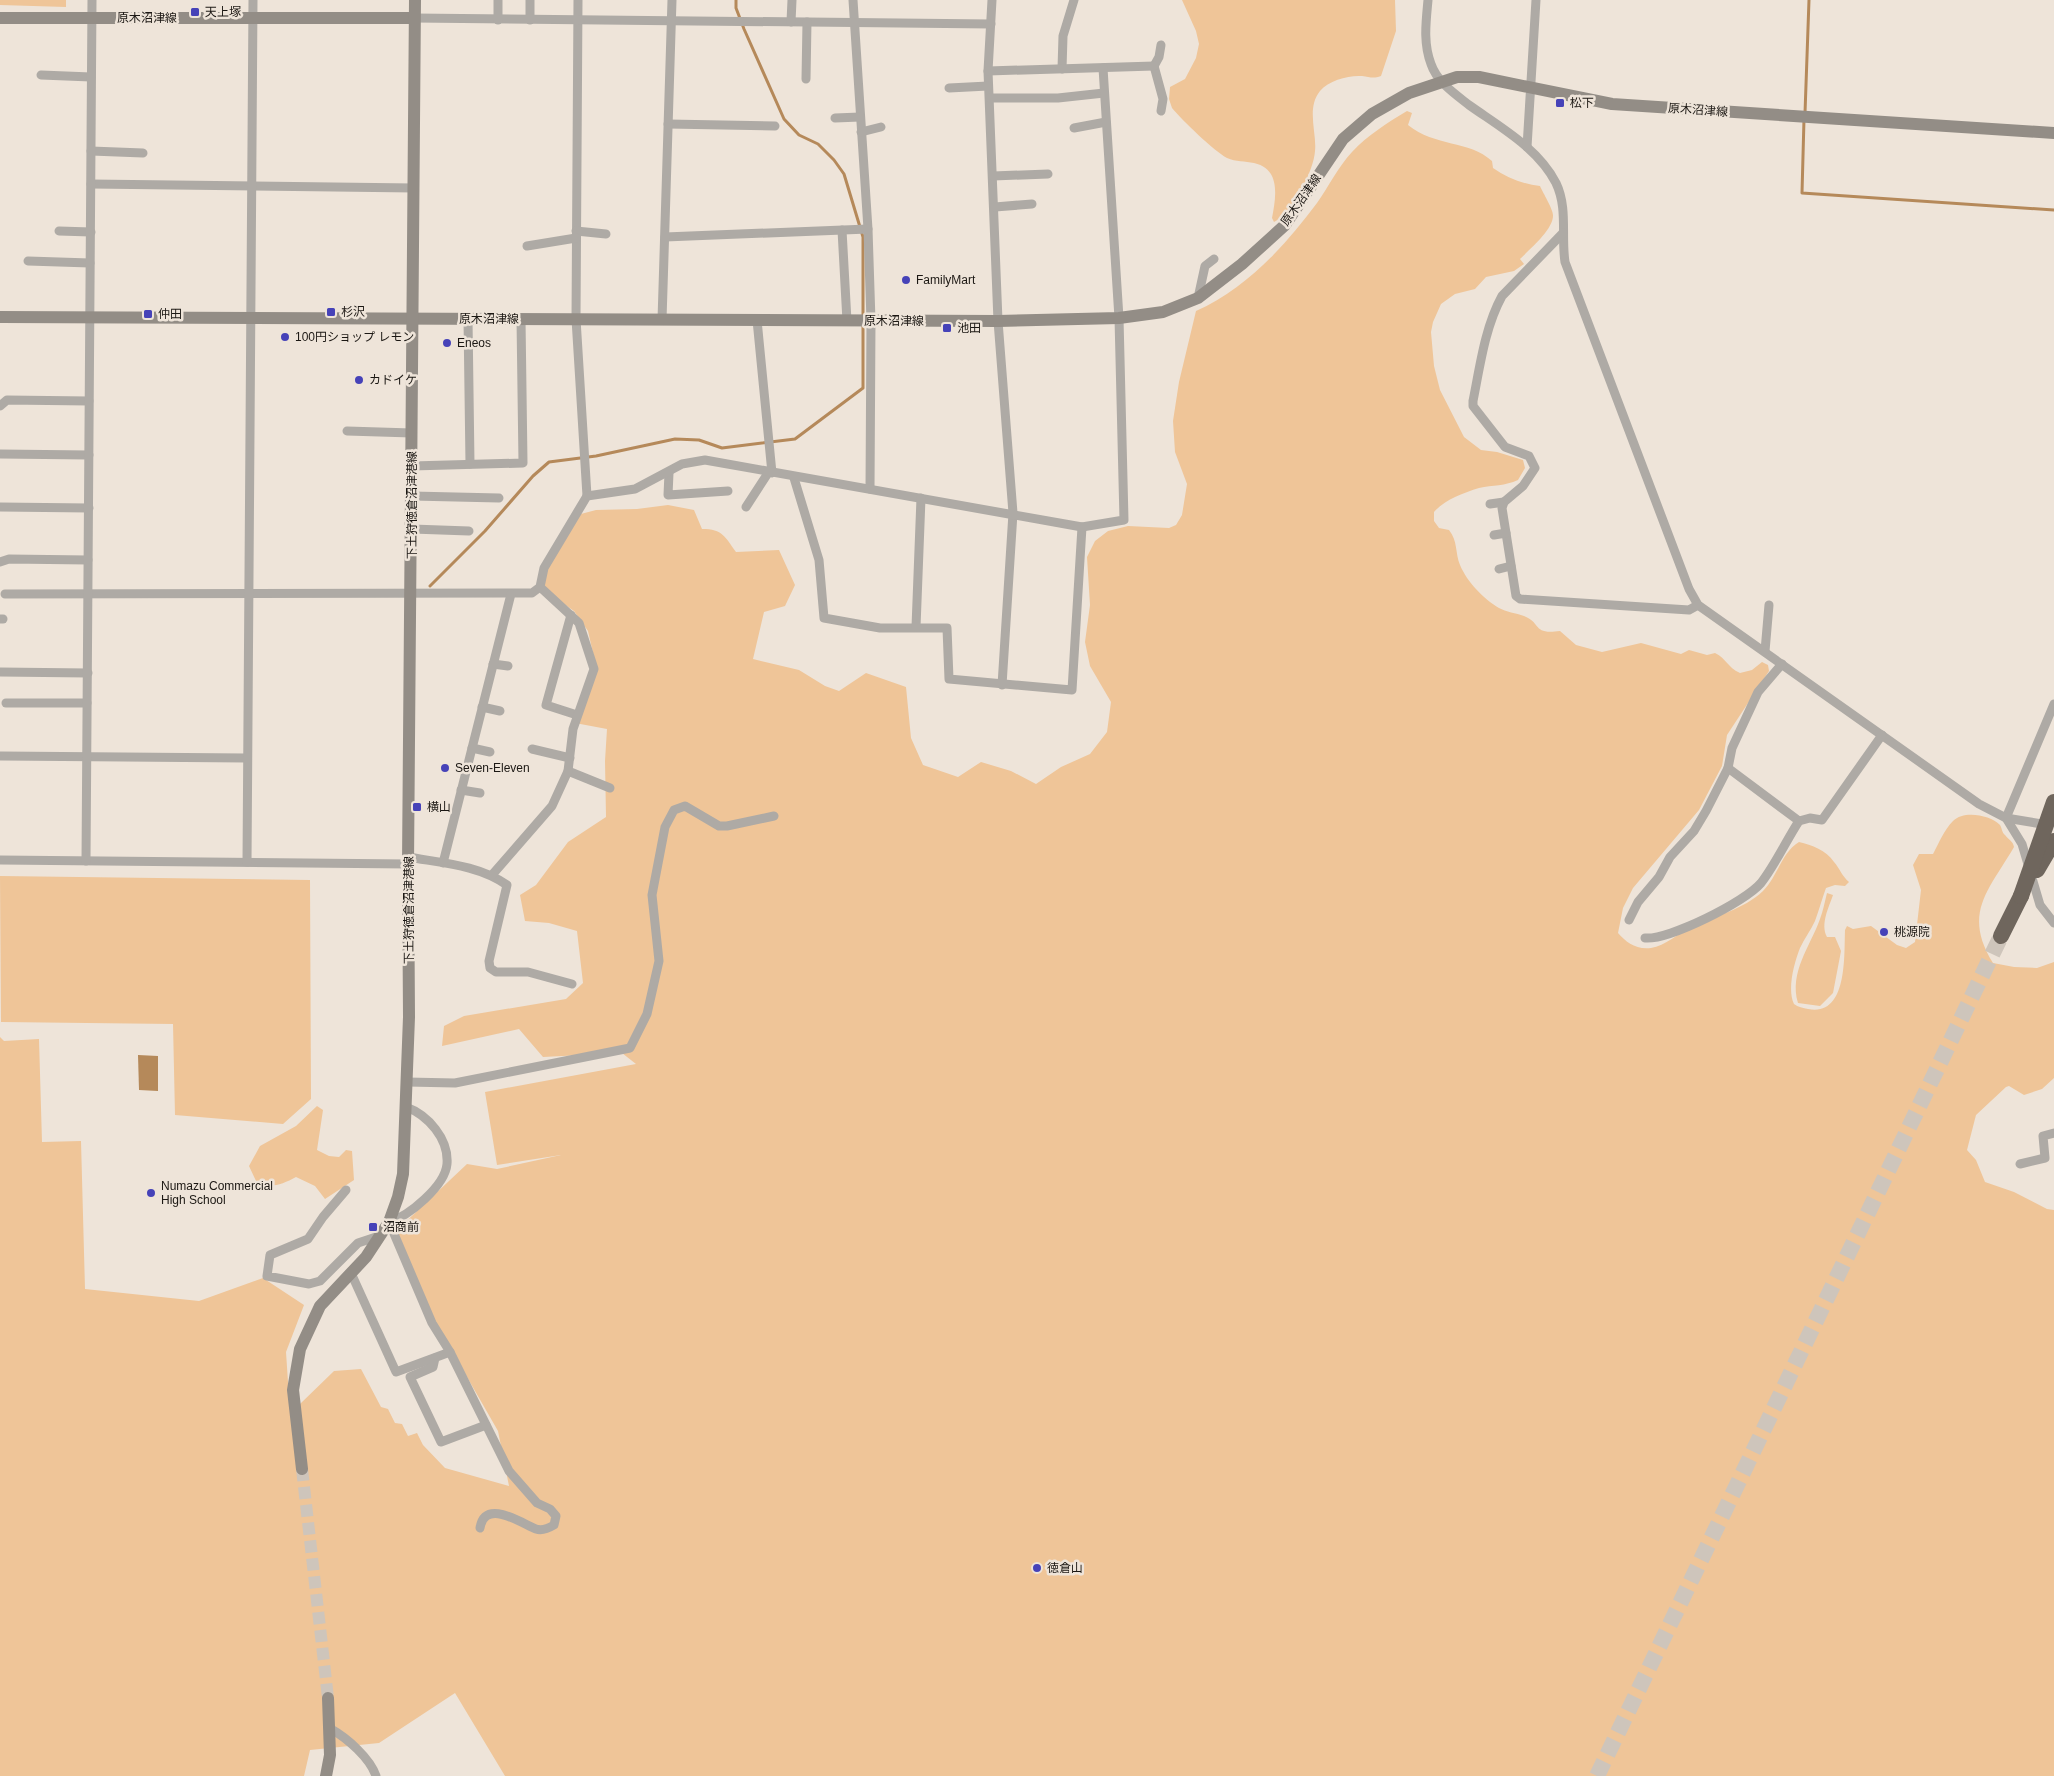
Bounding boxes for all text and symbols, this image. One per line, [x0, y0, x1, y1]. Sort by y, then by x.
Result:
place label: 天上塚 [205, 5, 241, 19]
marker: 天上塚 [189, 6, 201, 18]
street label: 原木沼津線 [117, 11, 177, 25]
place label: 松下 [1570, 96, 1594, 110]
marker: 松下 [1554, 97, 1566, 109]
street label: 原木沼津線 [1668, 101, 1728, 119]
street label: 原木沼津線 [1278, 171, 1324, 229]
place label: FamilyMart [916, 273, 976, 287]
marker: FamilyMart [900, 274, 912, 286]
place label: 杉沢 [341, 305, 365, 319]
marker: 杉沢 [325, 306, 337, 318]
place label: 仲田 [158, 307, 182, 321]
marker: 仲田 [142, 308, 154, 320]
street label: 原木沼津線 [459, 312, 519, 326]
street label: 原木沼津線 [864, 314, 924, 328]
place label: 池田 [957, 321, 981, 335]
marker: 池田 [941, 322, 953, 334]
place label: 100円ショップ レモン [295, 330, 414, 344]
marker: 100円ショップ レモン [279, 331, 291, 343]
place label: Eneos [457, 336, 491, 350]
marker: Eneos [441, 337, 453, 349]
place label: カドイケ [369, 373, 417, 387]
marker: カドイケ [353, 374, 365, 386]
street label: 下土狩徳倉沼津港線 [405, 451, 419, 559]
place label: Seven-Eleven [455, 761, 530, 775]
marker: Seven-Eleven [439, 762, 451, 774]
place label: 横山 [427, 800, 451, 814]
marker: 横山 [411, 801, 423, 813]
street label: 下土狩徳倉沼津港線 [402, 856, 416, 964]
place label: 桃源院 [1894, 925, 1930, 939]
marker: 桃源院 [1878, 926, 1890, 938]
place label: Numazu Commercial High School [161, 1179, 273, 1207]
marker: Numazu Commercial High School [145, 1187, 157, 1199]
place label: 沼商前 [383, 1220, 419, 1234]
marker: 沼商前 [367, 1221, 379, 1233]
place label: 徳倉山 [1047, 1561, 1083, 1575]
marker: 徳倉山 [1031, 1562, 1043, 1574]

